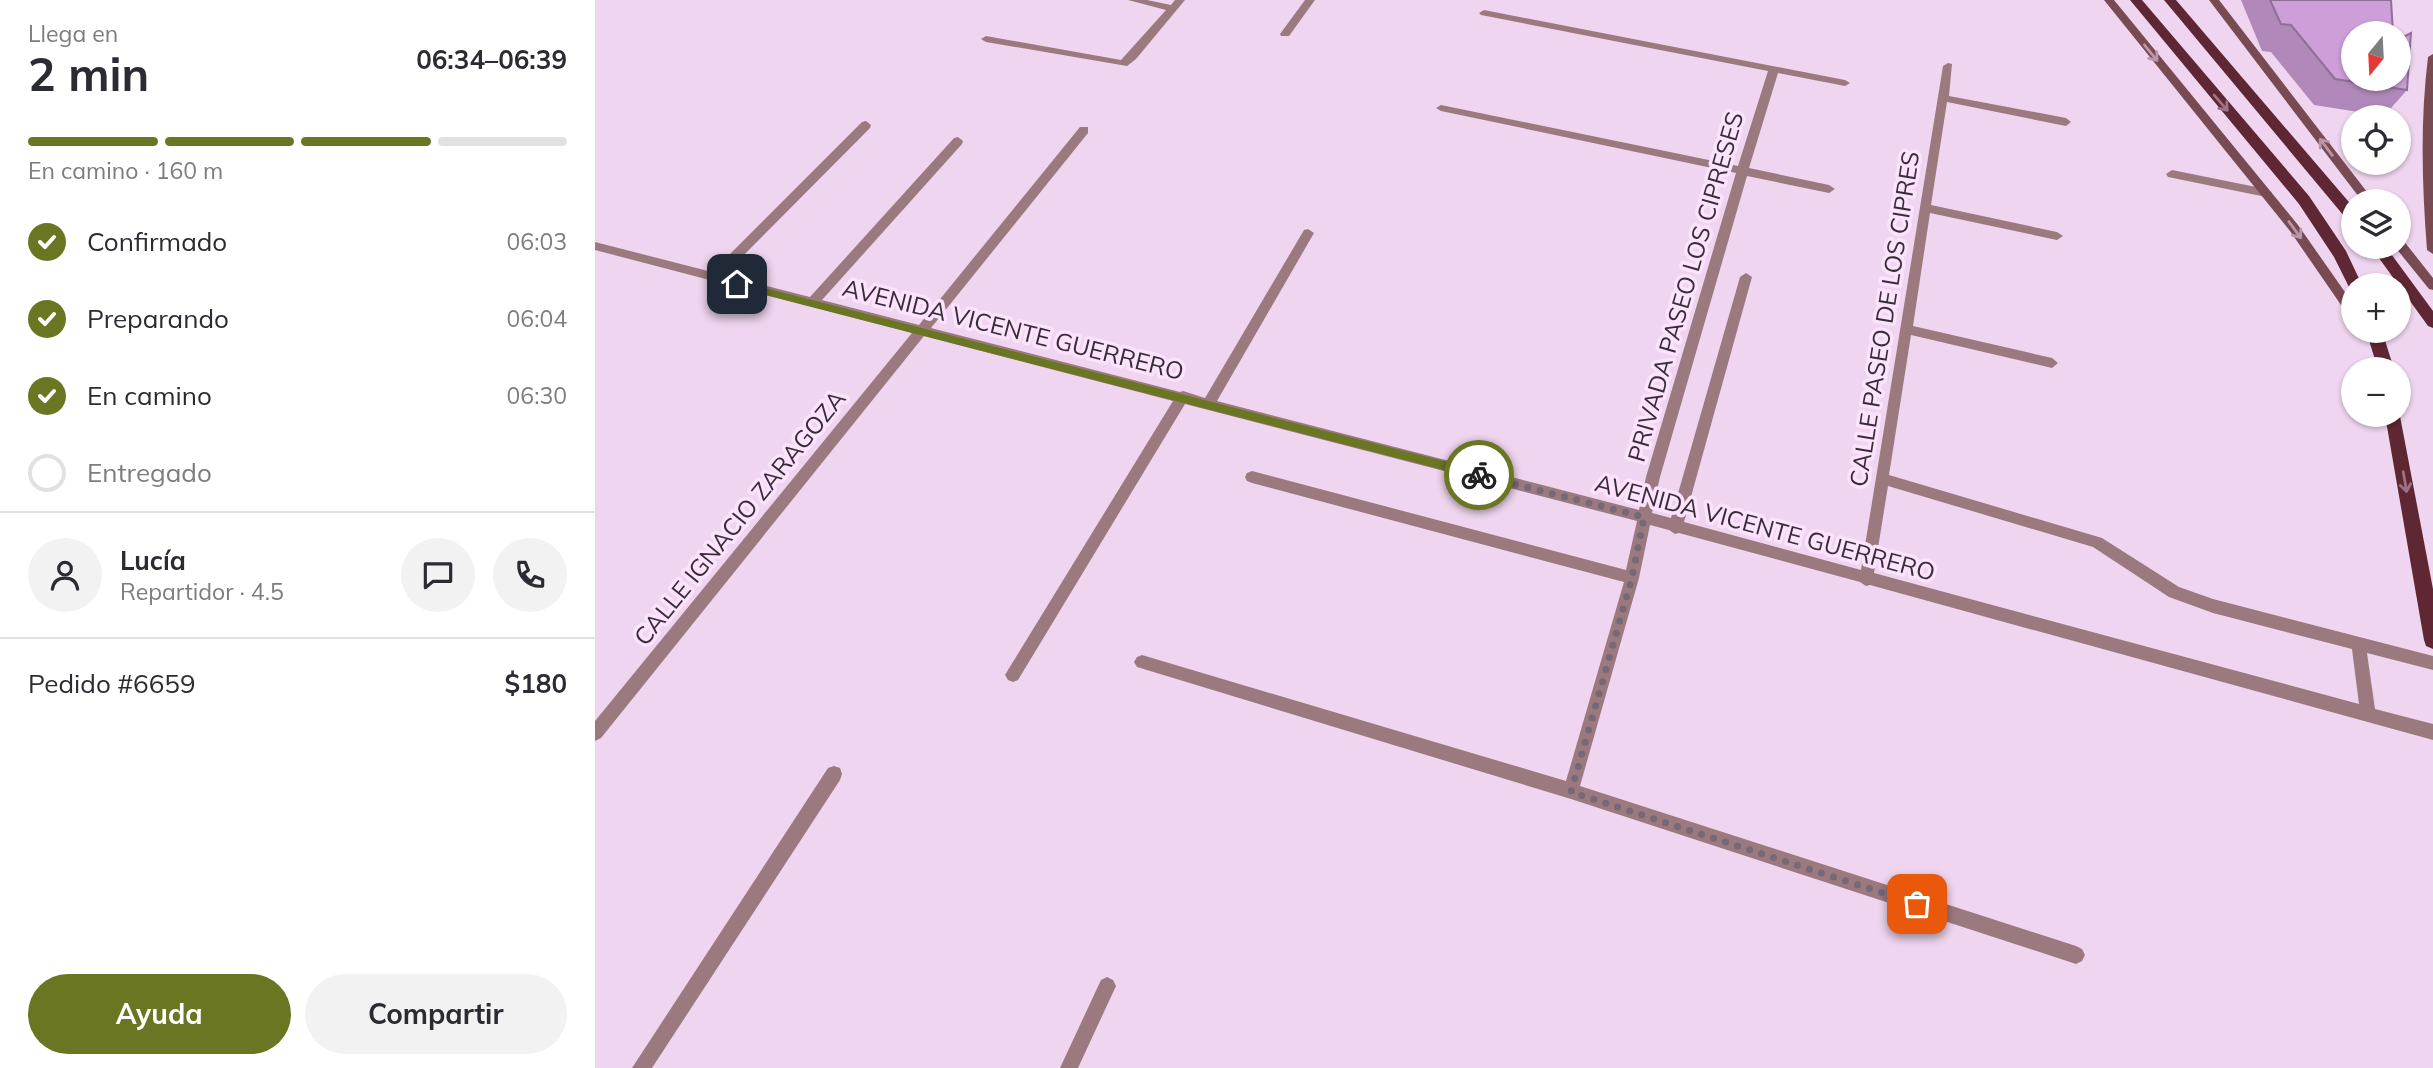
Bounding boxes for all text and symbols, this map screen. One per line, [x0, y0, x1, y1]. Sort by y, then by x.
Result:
text: Llega en [28, 19, 118, 48]
north arrow [2341, 21, 2411, 91]
map controls [2341, 21, 2411, 427]
text: 06:34–06:39 [416, 43, 567, 76]
one-way arrow [2144, 44, 2159, 62]
text: 2 min [28, 45, 149, 103]
one-way arrow [2213, 94, 2229, 112]
button: locate [2341, 105, 2411, 175]
street label: PRIVADA PASEO LOS CIPRESES [1621, 108, 1749, 465]
one-way arrow [2319, 138, 2334, 157]
street label: CALLE PASEO DE LOS CIPRES [1843, 149, 1925, 489]
text: En camino · 160 m [28, 156, 223, 185]
button: layers [2341, 189, 2411, 259]
one-way arrow [2287, 220, 2302, 239]
icon: check [28, 223, 66, 261]
text: Confirmado [87, 225, 227, 258]
text: 06:03 [507, 227, 567, 256]
pin [707, 254, 767, 314]
icon: home [718, 265, 756, 303]
street label: AVENIDA VICENTE GUERRERO [839, 272, 1187, 386]
button: + [2341, 273, 2411, 343]
icon: check [28, 300, 66, 338]
text: Preparando [87, 302, 229, 335]
text: 06:04 [507, 304, 567, 333]
button: − [2341, 357, 2411, 427]
icon: check [28, 377, 66, 415]
text: En camino [87, 379, 212, 412]
text: 06:30 [507, 381, 567, 410]
street label: CALLE IGNACIO ZARAGOZA [627, 384, 852, 651]
courier [1444, 440, 1514, 510]
text: Entregado [87, 456, 212, 489]
icon: bike [1460, 456, 1498, 494]
street label: AVENIDA VICENTE GUERRERO [1592, 467, 1939, 587]
one-way arrow [2399, 470, 2412, 493]
button: person [28, 538, 102, 612]
button: chat [401, 538, 475, 612]
button: phone [493, 538, 567, 612]
text: Lucía [120, 544, 186, 577]
text: Repartidor · 4.5 [120, 577, 284, 606]
text: Pedido #6659 [28, 667, 196, 700]
text: $180 [505, 667, 567, 700]
pin [1887, 874, 1947, 934]
icon: bag [1898, 885, 1936, 923]
button: Ayuda [28, 974, 291, 1054]
button: Compartir [305, 974, 567, 1054]

